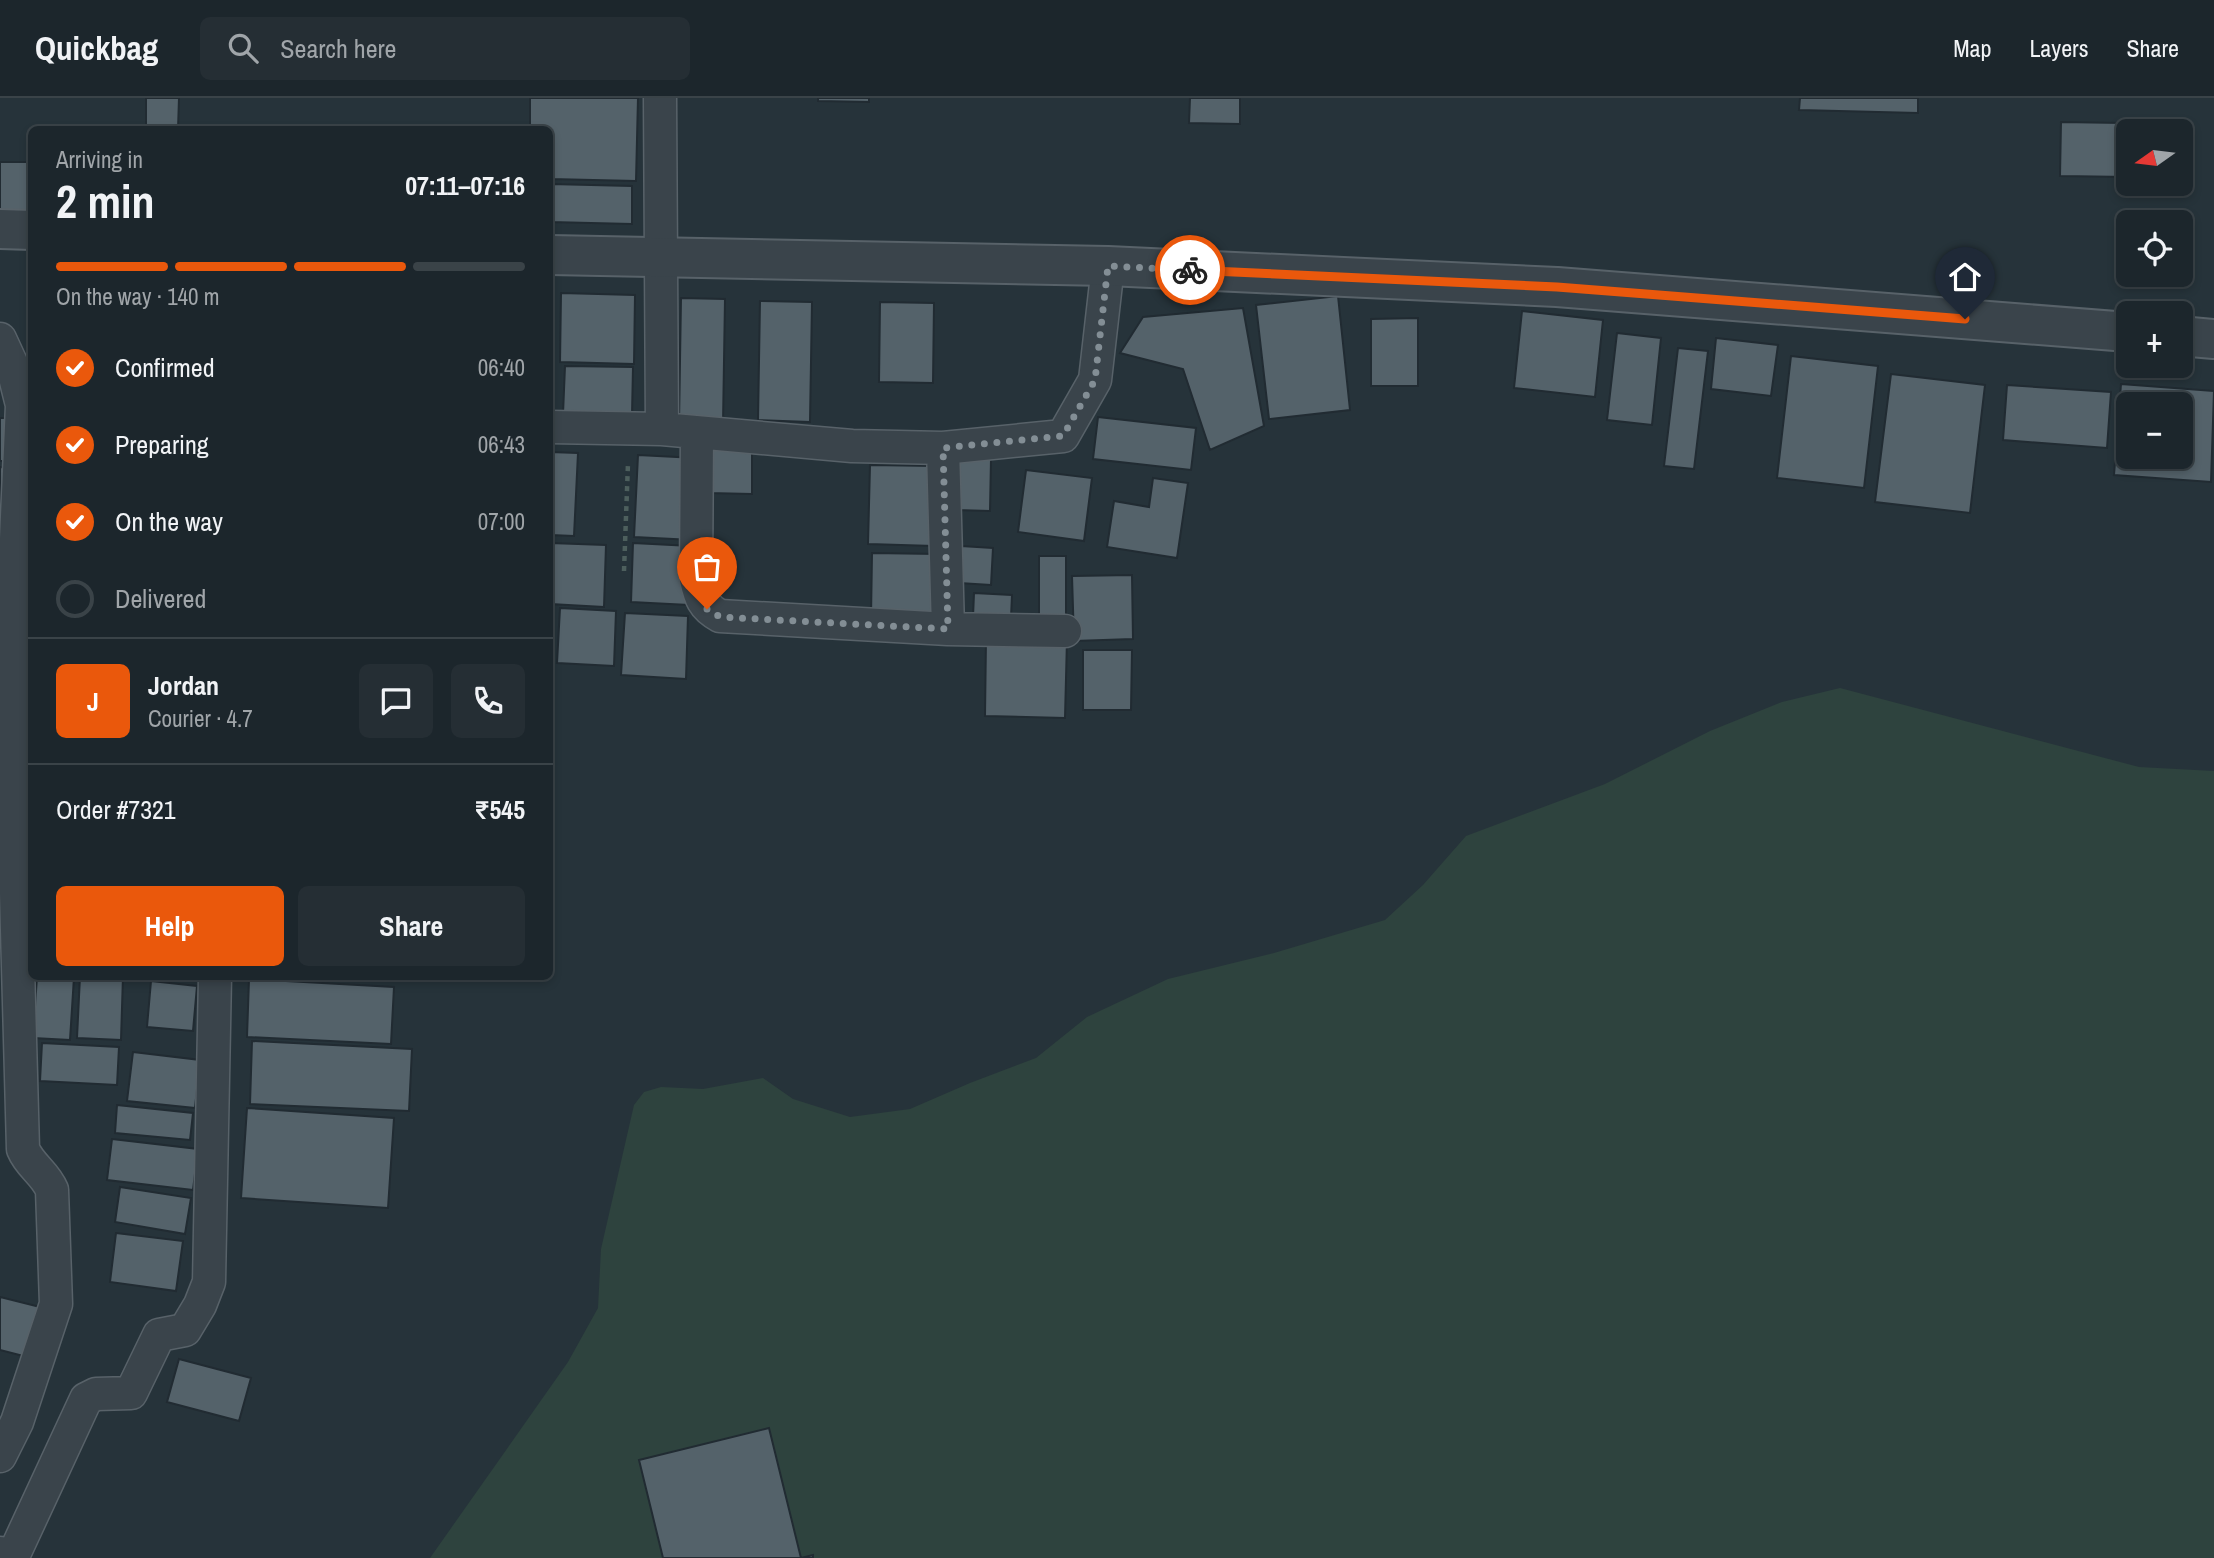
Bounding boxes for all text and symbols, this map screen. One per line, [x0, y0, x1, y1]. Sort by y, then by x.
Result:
search box [200, 17, 690, 80]
text: Quickbag [35, 26, 158, 70]
icon: search [224, 29, 262, 67]
text: Search here [280, 31, 396, 66]
text: Map [1953, 32, 1991, 64]
text: Layers [2029, 32, 2088, 64]
text: Share [2126, 32, 2179, 64]
north arrow [2116, 119, 2193, 196]
map controls [2116, 119, 2193, 469]
text: Arriving in [56, 144, 143, 175]
text: 07:11–07:16 [405, 168, 525, 203]
text: 2 min [56, 170, 155, 232]
button: locate [2116, 210, 2193, 287]
courier [1155, 235, 1225, 305]
pin [1935, 247, 1995, 319]
icon: bike [1171, 251, 1209, 289]
icon: home [1946, 258, 1984, 296]
text: On the way · 140 m [56, 281, 220, 312]
button: + [2116, 301, 2193, 378]
icon: check [56, 349, 94, 387]
text: Confirmed [115, 350, 215, 385]
text: 06:40 [478, 352, 525, 383]
button: − [2116, 392, 2193, 469]
icon: check [56, 426, 94, 464]
text: Preparing [115, 427, 209, 462]
text: 06:43 [478, 429, 525, 460]
icon: check [56, 503, 94, 541]
text: On the way [115, 504, 223, 539]
text: 07:00 [478, 506, 525, 537]
pin [677, 537, 737, 609]
icon: bag [688, 548, 726, 586]
text: Delivered [115, 581, 206, 616]
button: chat [359, 664, 433, 738]
button: phone [451, 664, 525, 738]
text: Jordan [148, 668, 219, 703]
text: J [87, 684, 99, 719]
text: Courier · 4.7 [148, 703, 253, 734]
text: Order #7321 [56, 792, 176, 827]
text: ₹545 [474, 792, 525, 827]
button: Help [56, 886, 284, 966]
button: Share [298, 886, 525, 966]

